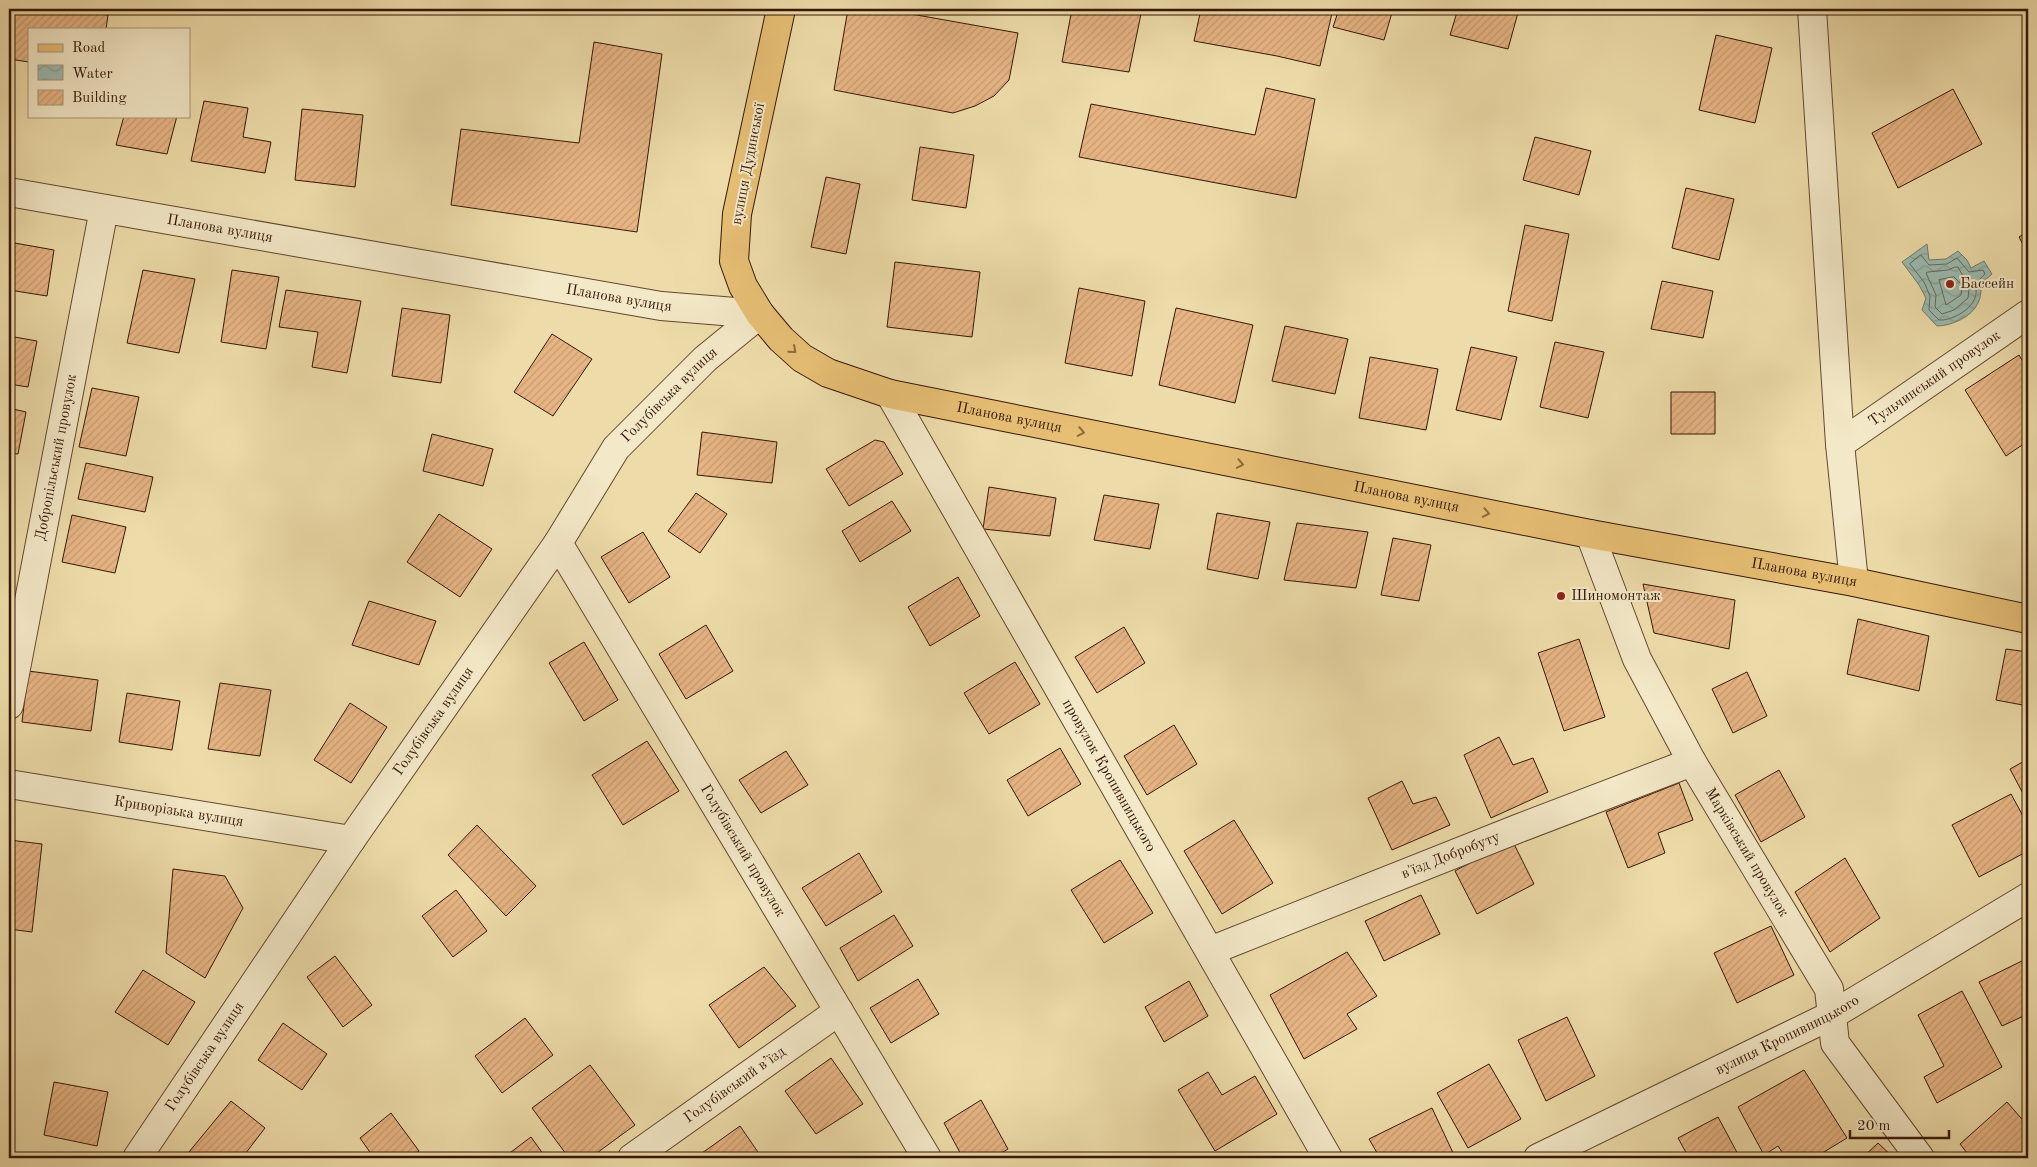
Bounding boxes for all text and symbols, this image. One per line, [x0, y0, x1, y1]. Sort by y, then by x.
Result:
legend [28, 28, 190, 118]
text: Road [72, 41, 106, 56]
text: Water [72, 67, 113, 82]
text: Building [72, 91, 127, 106]
street label: вулиця Дудинської [730, 101, 768, 226]
street label: Планова вулиця [166, 212, 274, 246]
place label: Бассейн [1960, 277, 2014, 292]
marker: Бассейн [1944, 278, 1956, 290]
street label: Планова вулиця [565, 282, 673, 314]
street label: Тульчинський провулок [1866, 328, 2004, 429]
street label: Голубівська вулиця [619, 344, 720, 445]
one-way arrow [787, 344, 796, 352]
street label: Добропільський провулок [33, 373, 80, 542]
street label: Планова вулиця [955, 400, 1063, 436]
one-way arrow [1077, 426, 1086, 437]
one-way arrow [1236, 458, 1245, 469]
street label: Планова вулиця [1352, 479, 1461, 515]
one-way arrow [1481, 507, 1490, 517]
street label: Планова вулиця [1750, 556, 1858, 590]
place label: Шиномонтаж [1571, 589, 1661, 604]
marker: Шиномонтаж [1555, 590, 1567, 602]
street label: Голубівська вулиця [391, 664, 477, 778]
street label: провулок Кропивницького [1059, 697, 1158, 855]
street label: Голубівський провулок [697, 782, 788, 920]
street label: Марківський провулок [1702, 785, 1791, 920]
street label: Криворізька вулиця [113, 794, 245, 830]
street label: в'їзд Добробуту [1399, 829, 1502, 882]
street label: вулиця Кропивницького [1713, 993, 1862, 1078]
street label: Голубівська вулиця [163, 999, 247, 1114]
street label: Голубівський в’їзд [681, 1044, 789, 1126]
scale bar [1850, 1107, 1948, 1139]
text: 20 m [1857, 1119, 1891, 1134]

